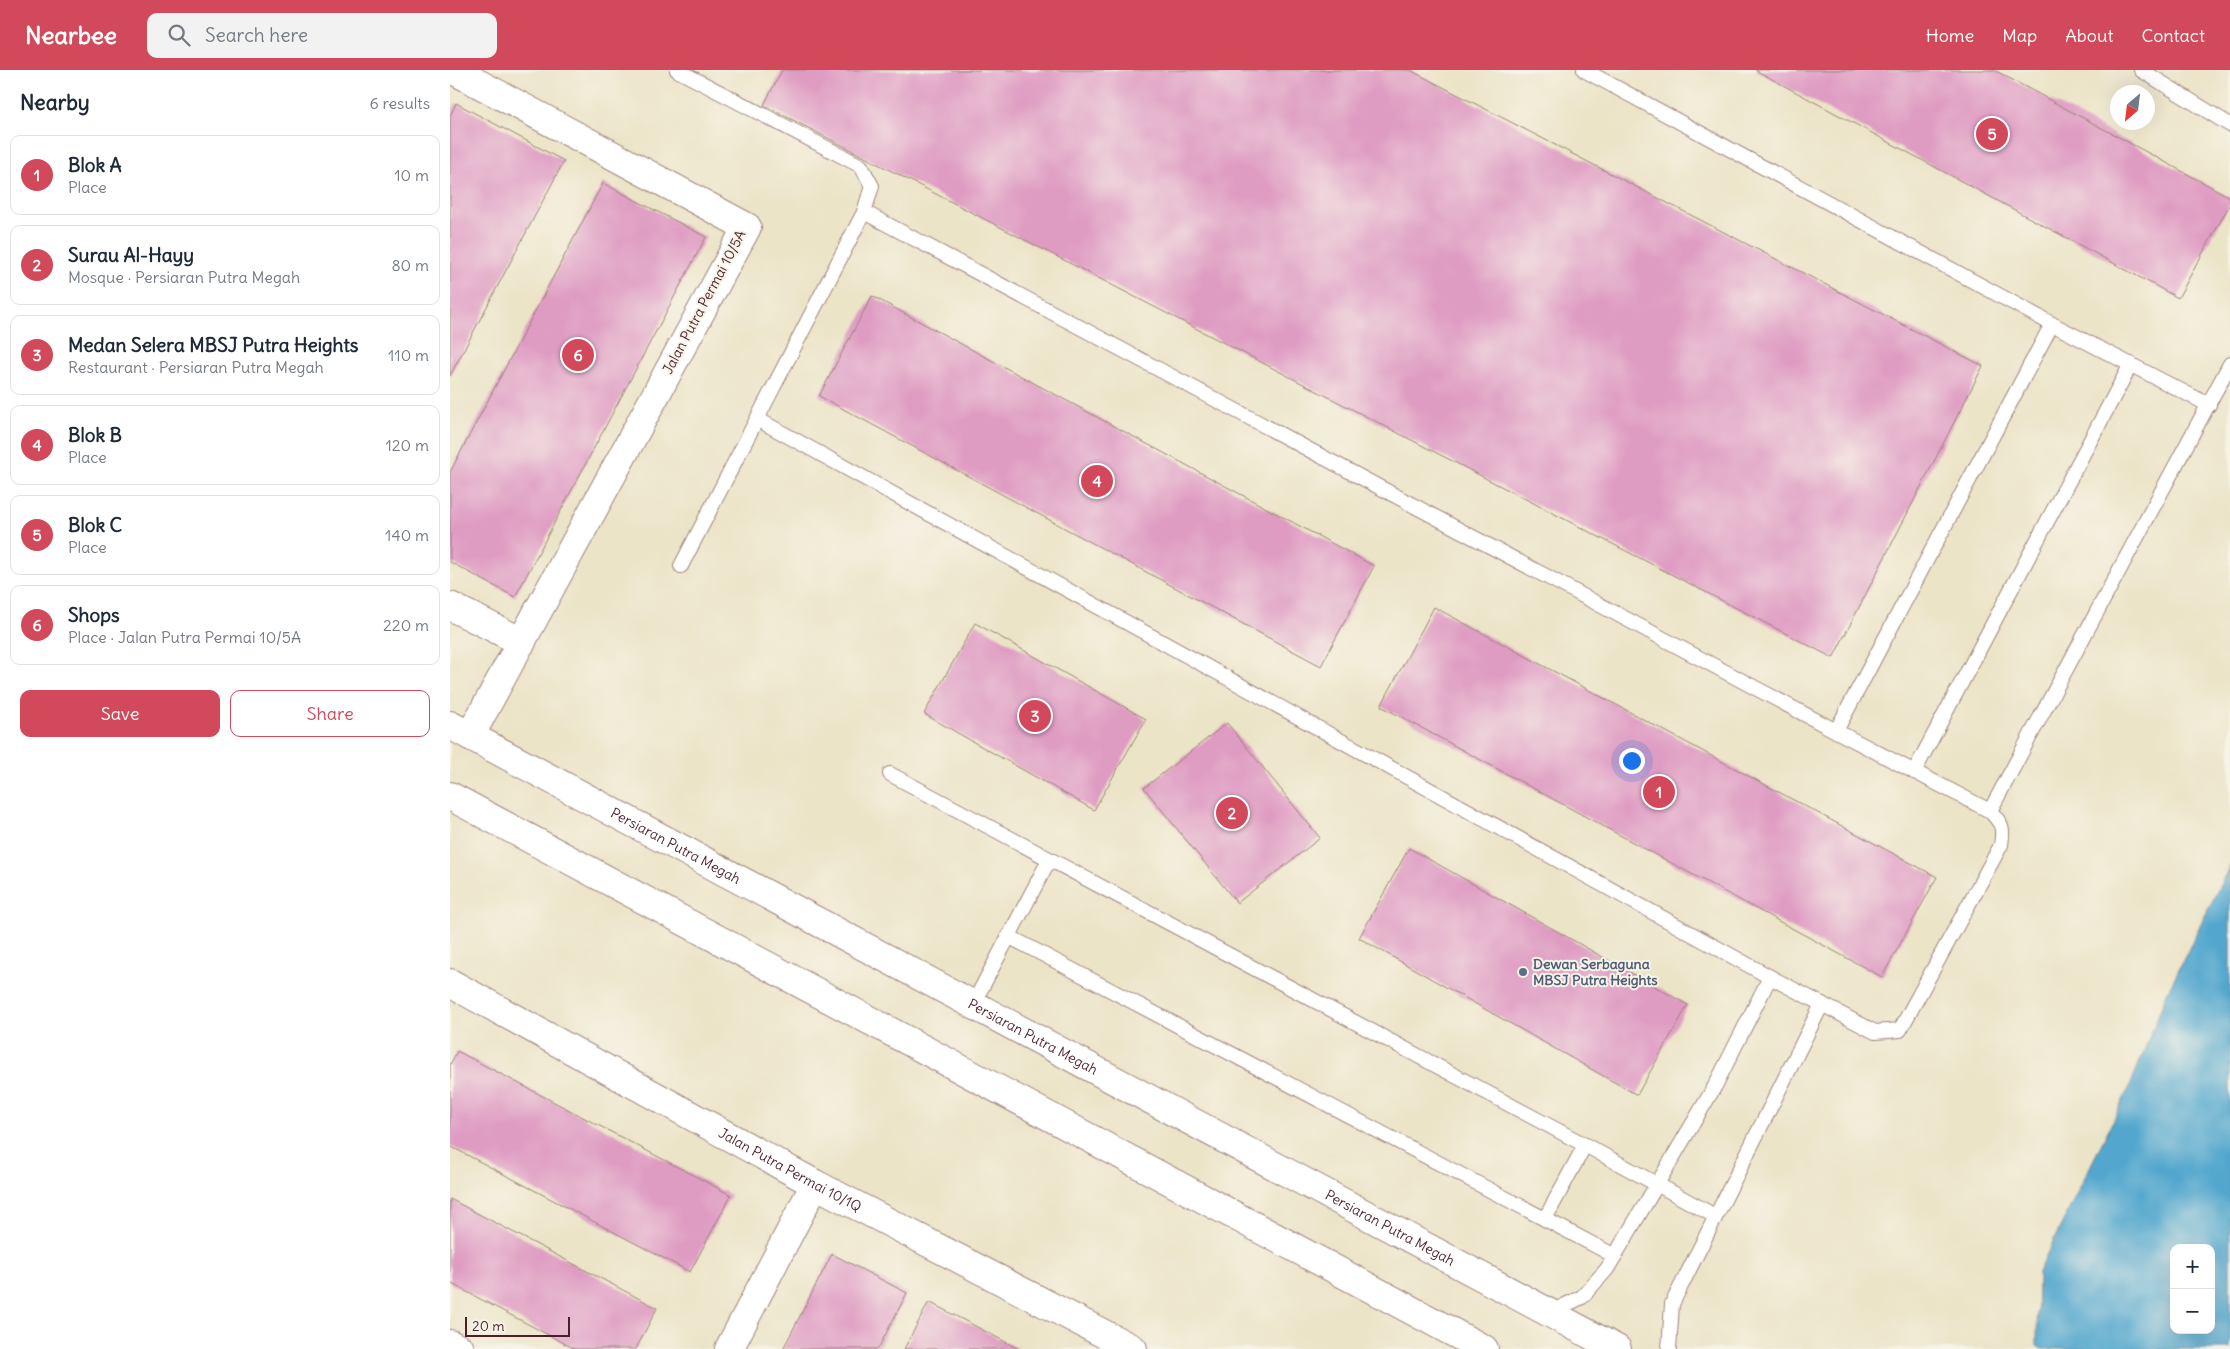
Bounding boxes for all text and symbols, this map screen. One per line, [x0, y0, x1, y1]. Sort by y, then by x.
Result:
search box [147, 13, 497, 58]
text: Nearbee [25, 20, 117, 50]
icon: search [165, 21, 193, 49]
text: Search here [205, 23, 308, 47]
text: Home [1926, 24, 1974, 47]
text: Map [2002, 24, 2037, 47]
text: About [2065, 24, 2113, 47]
text: Contact [2141, 24, 2205, 47]
north arrow [2110, 85, 2155, 130]
text: Nearby [20, 89, 90, 116]
text: 6 results [369, 93, 430, 113]
pin: 5 [1976, 115, 2008, 153]
text: Blok A [68, 153, 122, 177]
text: 1 [34, 165, 40, 185]
text: 10 m [394, 165, 429, 185]
text: Place [68, 177, 107, 197]
street label: Jalan Putra Permai 10/5A [658, 227, 750, 377]
text: Surau Al-Hayy [68, 243, 194, 267]
text: 2 [33, 255, 41, 275]
text: 80 m [391, 255, 429, 275]
text: Mosque · Persiaran Putra Megah [68, 267, 300, 287]
text: Medan Selera MBSJ Putra Heights [68, 333, 358, 357]
pin: 6 [562, 336, 594, 374]
text: 3 [32, 345, 42, 365]
text: 110 m [388, 345, 429, 365]
text: Restaurant · Persiaran Putra Megah [68, 357, 324, 377]
text: Blok B [68, 423, 122, 447]
text: 4 [32, 435, 42, 455]
text: 120 m [386, 435, 429, 455]
text: Place [68, 447, 107, 467]
pin: 4 [1081, 462, 1113, 500]
text: Blok C [68, 513, 122, 537]
text: 5 [32, 525, 42, 545]
text: 140 m [385, 525, 429, 545]
text: Place [68, 537, 107, 557]
text: Shops [68, 603, 120, 627]
text: 6 [32, 615, 42, 635]
text: 220 m [383, 615, 429, 635]
text: Place · Jalan Putra Permai 10/5A [68, 627, 301, 647]
button: Save [20, 690, 220, 737]
button: Share [230, 690, 430, 737]
pin: 3 [1019, 697, 1051, 735]
your location [1619, 748, 1645, 774]
pin: 1 [1643, 773, 1675, 811]
pin: 2 [1216, 794, 1248, 832]
street label: Persiaran Putra Megah [608, 804, 744, 888]
place label: Dewan Serbaguna MBSJ Putra Heights [1533, 955, 1658, 989]
marker: Dewan Serbaguna MBSJ Putra Heights [1517, 966, 1529, 978]
street label: Persiaran Putra Megah [965, 995, 1101, 1079]
street label: Jalan Putra Permai 10/1Q [716, 1124, 865, 1216]
street label: Persiaran Putra Megah [1322, 1186, 1458, 1270]
map controls [2170, 1244, 2215, 1334]
button: + [2170, 1244, 2215, 1289]
button: − [2170, 1289, 2215, 1334]
scale bar [465, 1314, 570, 1337]
text: 20 m [472, 1317, 505, 1335]

